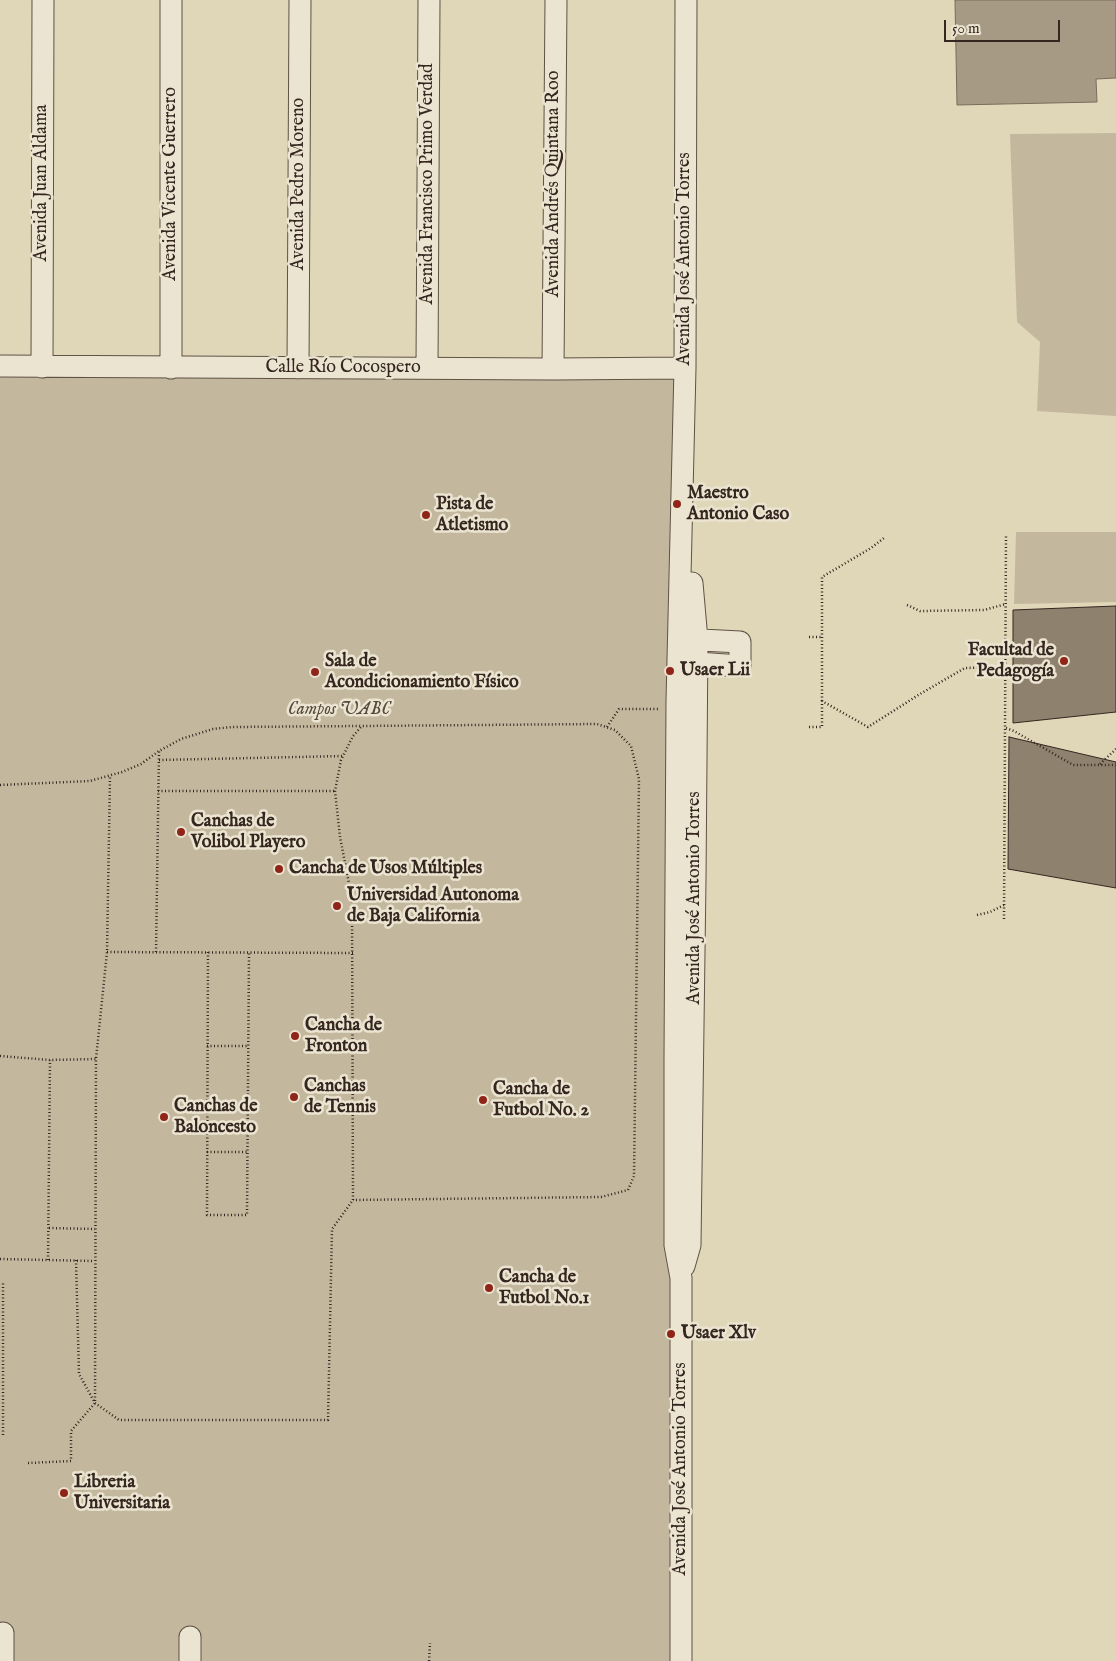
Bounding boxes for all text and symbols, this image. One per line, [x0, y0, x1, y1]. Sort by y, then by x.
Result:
scale bar [946, 10, 1062, 42]
text: 50 m [952, 19, 980, 38]
street label: Avenida Francisco Primo Verdad [417, 64, 439, 304]
street label: Avenida Andrés Quintana Roo [543, 71, 565, 297]
street label: Avenida Vicente Guerrero [160, 87, 182, 281]
street label: Avenida Pedro Moreno [288, 98, 310, 270]
street label: Avenida Juan Aldama [31, 104, 53, 262]
street label: Avenida José Antonio Torres [674, 152, 696, 366]
street label: Calle Río Cocospero [265, 357, 421, 379]
place label: Maestro Antonio Caso [687, 483, 789, 526]
place label: Pista de Atletismo [436, 494, 508, 536]
marker: Maestro Antonio Caso [671, 498, 683, 510]
marker: Pista de Atletismo [420, 509, 432, 521]
place label: Facultad de Pedagogía [968, 640, 1054, 682]
place label: Sala de Acondicionamiento Físico [325, 651, 519, 694]
marker: Facultad de Pedagogía [1058, 655, 1070, 667]
place label: Usaer Lii [680, 660, 750, 682]
marker: Usaer Lii [664, 665, 676, 677]
marker: Sala de Acondicionamiento Físico [309, 666, 321, 678]
park label: Campos UABC [288, 699, 390, 721]
street label: Avenida José Antonio Torres [684, 791, 706, 1005]
place label: Canchas de Volibol Playero [191, 811, 305, 854]
marker: Canchas de Volibol Playero [175, 826, 187, 838]
place label: Cancha de Usos Múltiples [289, 858, 482, 880]
marker: Cancha de Usos Múltiples [273, 863, 285, 875]
place label: Universidad Autonoma de Baja California [347, 885, 519, 928]
marker: Universidad Autonoma de Baja California [331, 900, 343, 912]
place label: Cancha de Fronton [305, 1015, 382, 1058]
marker: Cancha de Fronton [289, 1030, 301, 1042]
place label: Canchas de Tennis [304, 1076, 376, 1118]
place label: Cancha de Futbol No. 2 [493, 1079, 589, 1122]
marker: Canchas de Tennis [288, 1091, 300, 1103]
marker: Cancha de Futbol No. 2 [477, 1094, 489, 1106]
place label: Canchas de Baloncesto [174, 1096, 257, 1138]
marker: Canchas de Baloncesto [158, 1111, 170, 1123]
place label: Cancha de Futbol No.1 [499, 1267, 589, 1310]
marker: Cancha de Futbol No.1 [483, 1282, 495, 1294]
place label: Usaer Xlv [681, 1323, 756, 1345]
marker: Usaer Xlv [665, 1328, 677, 1340]
street label: Avenida José Antonio Torres [670, 1362, 692, 1576]
place label: Libreria Universitaria [74, 1472, 170, 1515]
marker: Libreria Universitaria [58, 1487, 70, 1499]

